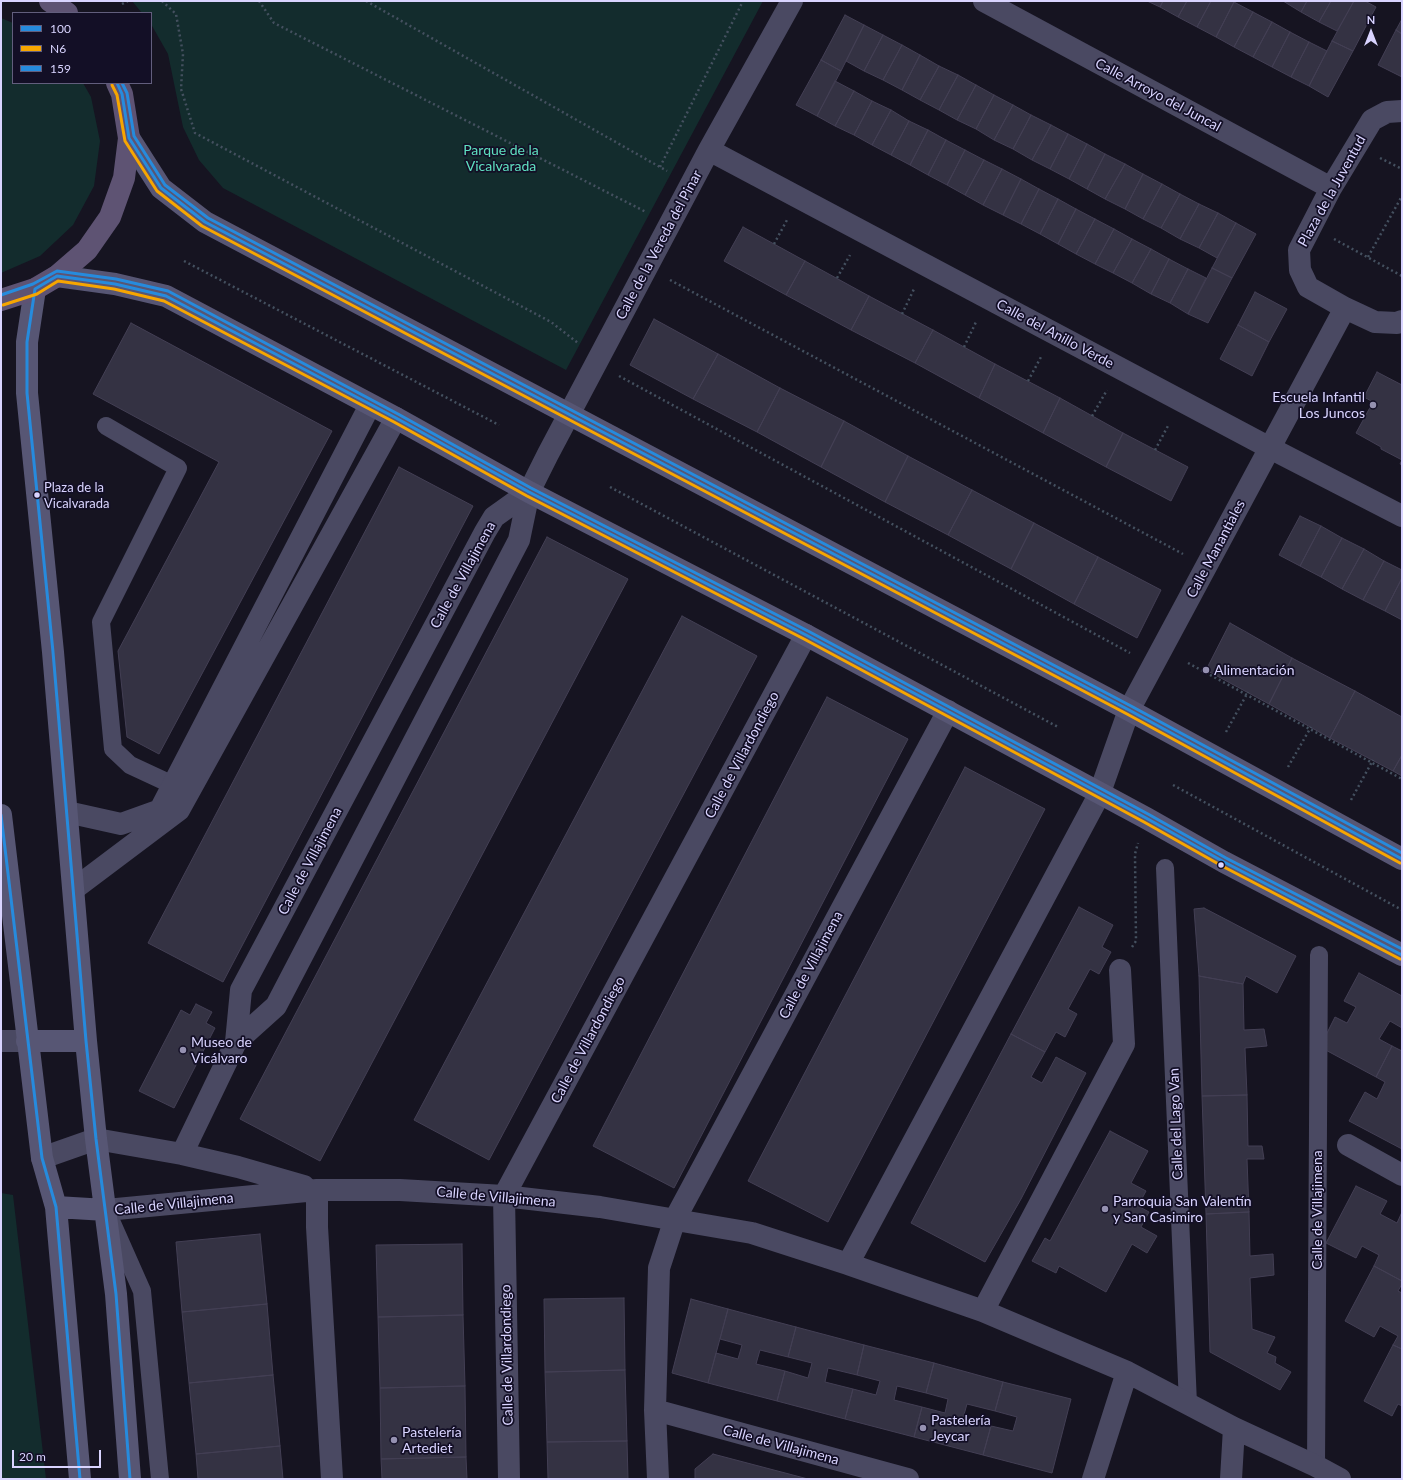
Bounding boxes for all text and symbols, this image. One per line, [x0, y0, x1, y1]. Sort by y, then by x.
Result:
legend [12, 12, 152, 84]
north arrow [1351, 12, 1391, 52]
text: N [1367, 13, 1375, 26]
text: 100 [50, 21, 71, 36]
text: N6 [50, 41, 66, 56]
street label: Calle Arroyo del Juncal [1092, 55, 1224, 135]
text: 159 [50, 61, 71, 76]
street label: Plaza de la Juventud [1294, 132, 1370, 250]
park label: Parque de la Vicalvarada [463, 142, 539, 174]
street label: Calle de la Vereda del Pinar [612, 167, 706, 323]
street label: Calle del Anillo Verde [993, 296, 1117, 372]
place label: Escuela Infantil Los Juncos [1272, 389, 1365, 422]
marker: Escuela Infantil Los Juncos [1368, 400, 1378, 410]
place label: Plaza de la Vicalvarada [44, 480, 110, 511]
marker: Plaza de la Vicalvarada [32, 490, 42, 500]
street label: Calle Manantiales [1183, 497, 1249, 601]
street label: Calle de Villajimena [427, 519, 499, 631]
place label: Alimentación [1214, 662, 1295, 678]
marker: Alimentación [1201, 665, 1211, 675]
street label: Calle de Villardondiego [701, 689, 783, 821]
street label: Calle de Villajimena [275, 804, 345, 918]
unlabelled marker [1216, 860, 1226, 870]
street label: Calle de Villajimena [776, 908, 846, 1022]
street label: Calle de Villardondiego [547, 974, 629, 1106]
place label: Museo de Vicálvaro [191, 1034, 252, 1066]
marker: Museo de Vicálvaro [178, 1045, 188, 1055]
street label: Calle del Lago Van [1166, 1068, 1186, 1180]
street label: Calle de Villajimena [1309, 1150, 1325, 1270]
street label: Calle de Villajimena [436, 1183, 556, 1211]
street label: Calle de Villajimena [114, 1189, 234, 1219]
place label: Parroquia San Valentín y San Casimiro [1113, 1193, 1252, 1226]
marker: Parroquia San Valentín y San Casimiro [1100, 1204, 1110, 1214]
street label: Calle de Villardondiego [497, 1284, 517, 1426]
place label: Pastelería Jeycar [931, 1412, 991, 1444]
street label: Calle de Villajimena [721, 1421, 841, 1469]
marker: Pastelería Jeycar [918, 1423, 928, 1433]
place label: Pastelería Artediet [402, 1424, 462, 1456]
marker: Pastelería Artediet [389, 1435, 399, 1445]
scale bar [14, 1442, 103, 1468]
text: 20 m [19, 1449, 46, 1464]

